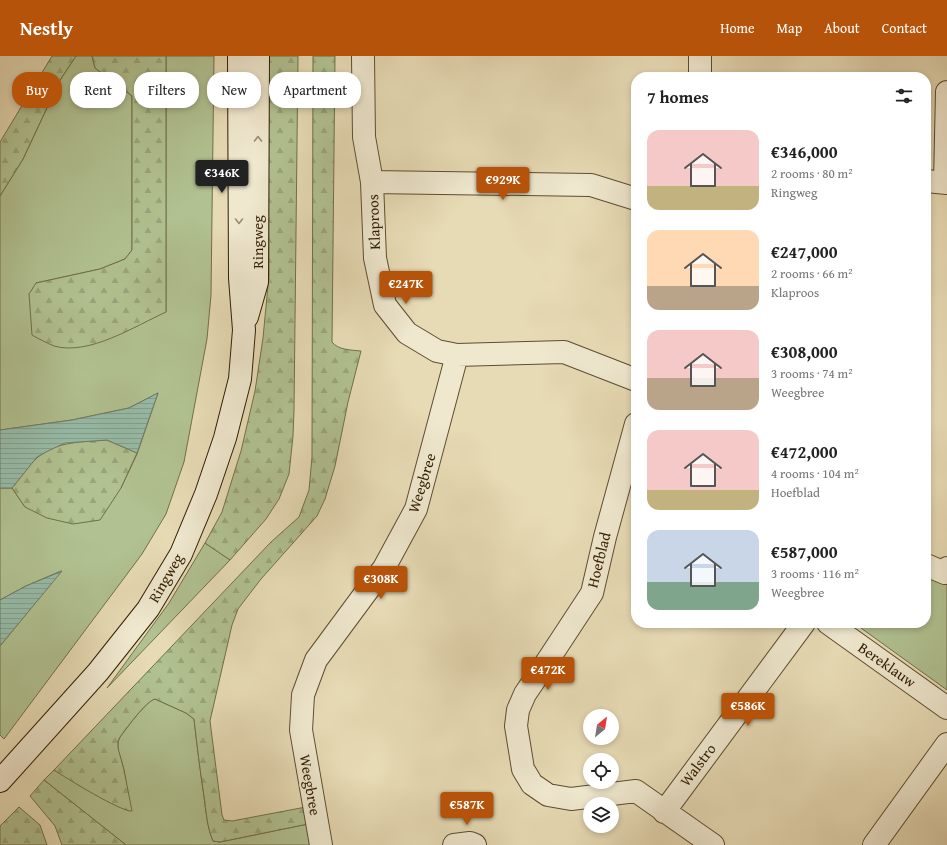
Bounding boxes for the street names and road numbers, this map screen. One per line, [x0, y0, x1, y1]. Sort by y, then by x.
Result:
street label: Klaproos [362, 194, 385, 250]
street label: Ringweg [247, 215, 268, 269]
street label: Weegbree [402, 450, 441, 515]
street label: Hoefblad [581, 530, 616, 590]
street label: Ringweg [143, 549, 188, 606]
street label: Bereklauw [854, 637, 921, 692]
street label: Walstro [675, 739, 721, 790]
street label: Weegbree [295, 753, 326, 817]

